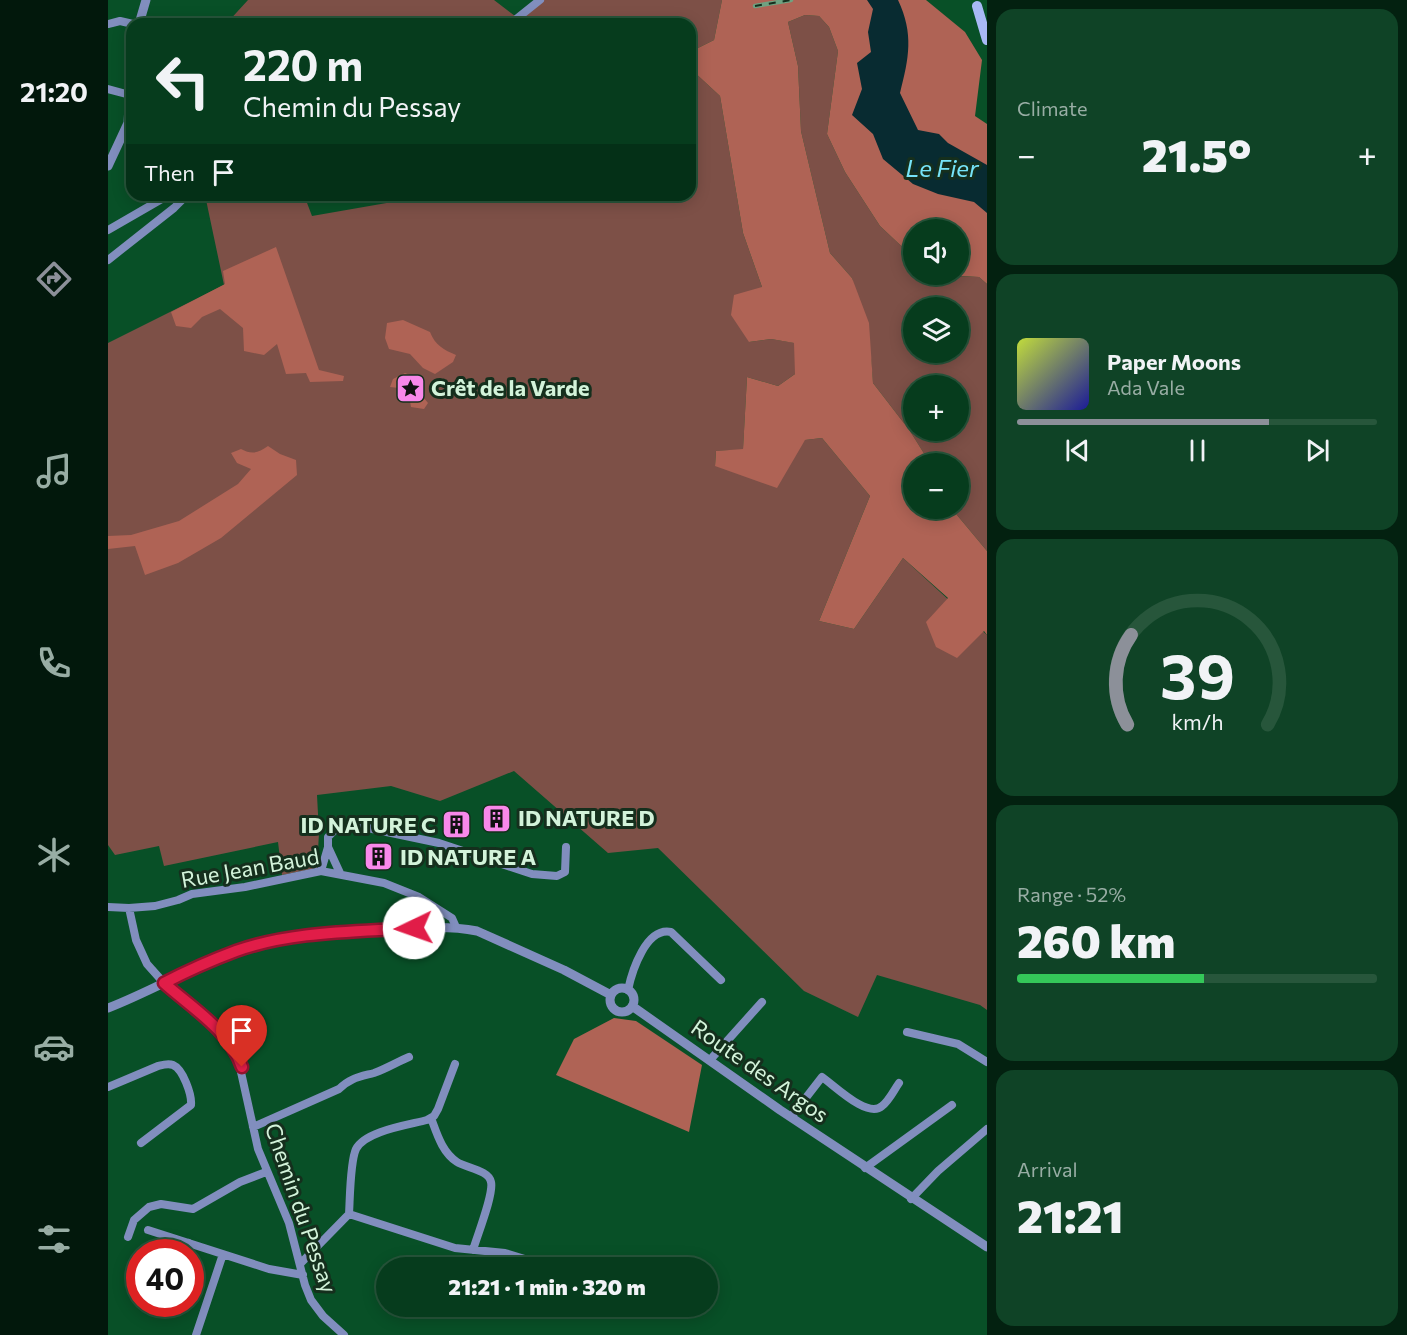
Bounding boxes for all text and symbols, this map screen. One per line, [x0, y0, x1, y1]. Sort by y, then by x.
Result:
text: 220 m [243, 38, 363, 90]
icon: left [144, 42, 222, 120]
text: 21:20 [20, 75, 88, 108]
text: Chemin du Pessay [243, 90, 461, 123]
text: Climate [1017, 96, 1087, 120]
text: 21.5° [1142, 126, 1252, 181]
text: − [1017, 133, 1036, 174]
text: + [1358, 133, 1377, 174]
water label: Le Fier [905, 153, 980, 182]
icon: arrive [207, 156, 240, 189]
text: Then [144, 159, 195, 186]
map controls [903, 219, 969, 519]
button: sound [903, 219, 969, 285]
icon: directions [33, 258, 75, 300]
button: layers [903, 297, 969, 363]
text: Paper Moons [1107, 348, 1241, 375]
place icon: Crêt de la Varde [394, 372, 426, 404]
place label: Crêt de la Varde [431, 374, 589, 401]
button: + [903, 375, 969, 441]
text: Ada Vale [1107, 375, 1185, 399]
icon: previous [1061, 434, 1094, 467]
icon: pause [1181, 434, 1214, 467]
icon: next [1301, 434, 1334, 467]
icon: music [33, 450, 75, 492]
button: − [903, 453, 969, 519]
text: 39 [1160, 636, 1234, 712]
icon: phone [33, 642, 75, 684]
text: km/h [1171, 708, 1223, 734]
building icon: ID NATURE D [481, 802, 513, 834]
place label: ID NATURE D [518, 804, 655, 831]
building icon: ID NATURE C [441, 809, 473, 841]
place label: ID NATURE C [300, 811, 436, 838]
icon: climate [33, 834, 75, 876]
building icon: ID NATURE A [363, 841, 395, 873]
street label: Rue Jean Baud [179, 842, 321, 893]
place label: ID NATURE A [400, 843, 536, 870]
text: Range · 52% [1017, 882, 1126, 906]
position arrow [382, 896, 446, 960]
text: 260 km [1017, 912, 1175, 967]
pin [216, 1005, 267, 1067]
street label: Route des Argos [686, 1013, 834, 1128]
icon: arrive [225, 1014, 258, 1047]
icon: car [33, 1026, 75, 1068]
street label: Chemin du Pessay [260, 1119, 343, 1296]
text: Arrival [1017, 1157, 1078, 1181]
text: 21:21 [1017, 1187, 1124, 1242]
icon: filters [33, 1218, 75, 1260]
speed limit sign: 40 [126, 1239, 204, 1317]
text: 21:21 · 1 min · 320 m [448, 1273, 646, 1300]

